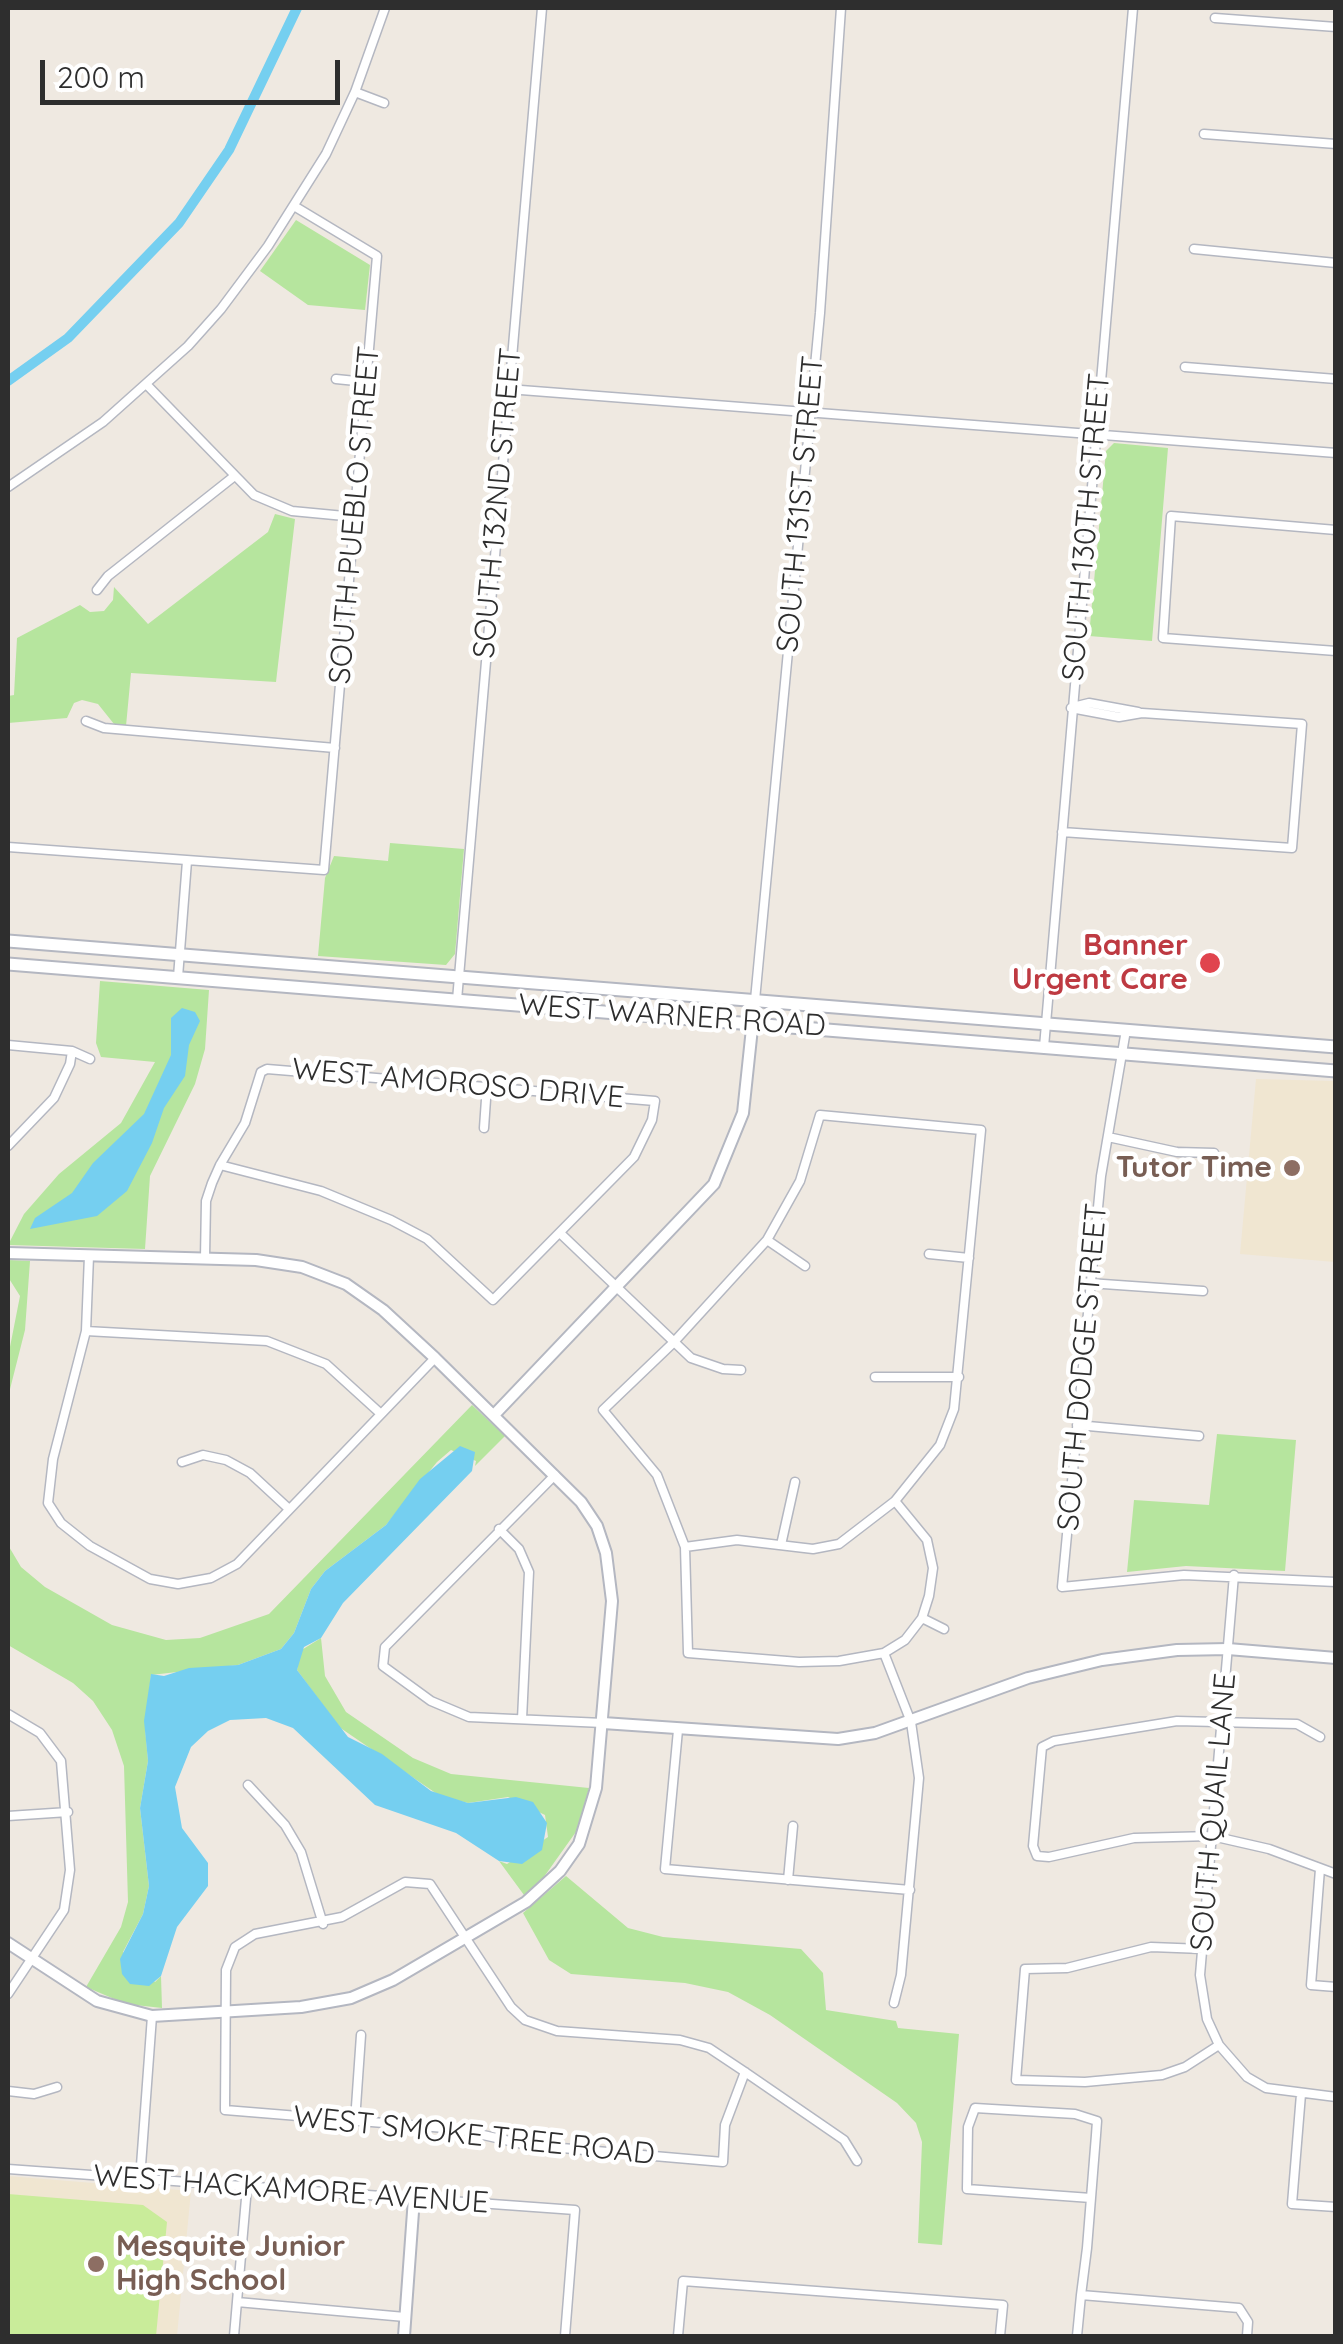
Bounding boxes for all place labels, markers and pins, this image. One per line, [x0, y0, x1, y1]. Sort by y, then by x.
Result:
place label: Banner Urgent Care [1012, 928, 1188, 998]
marker: Banner Urgent Care [1197, 950, 1223, 976]
place label: Tutor Time [1116, 1150, 1272, 1186]
marker: Tutor Time [1281, 1157, 1303, 1179]
place label: Mesquite Junior High School [116, 2229, 345, 2300]
marker: Mesquite Junior High School [85, 2253, 107, 2275]

